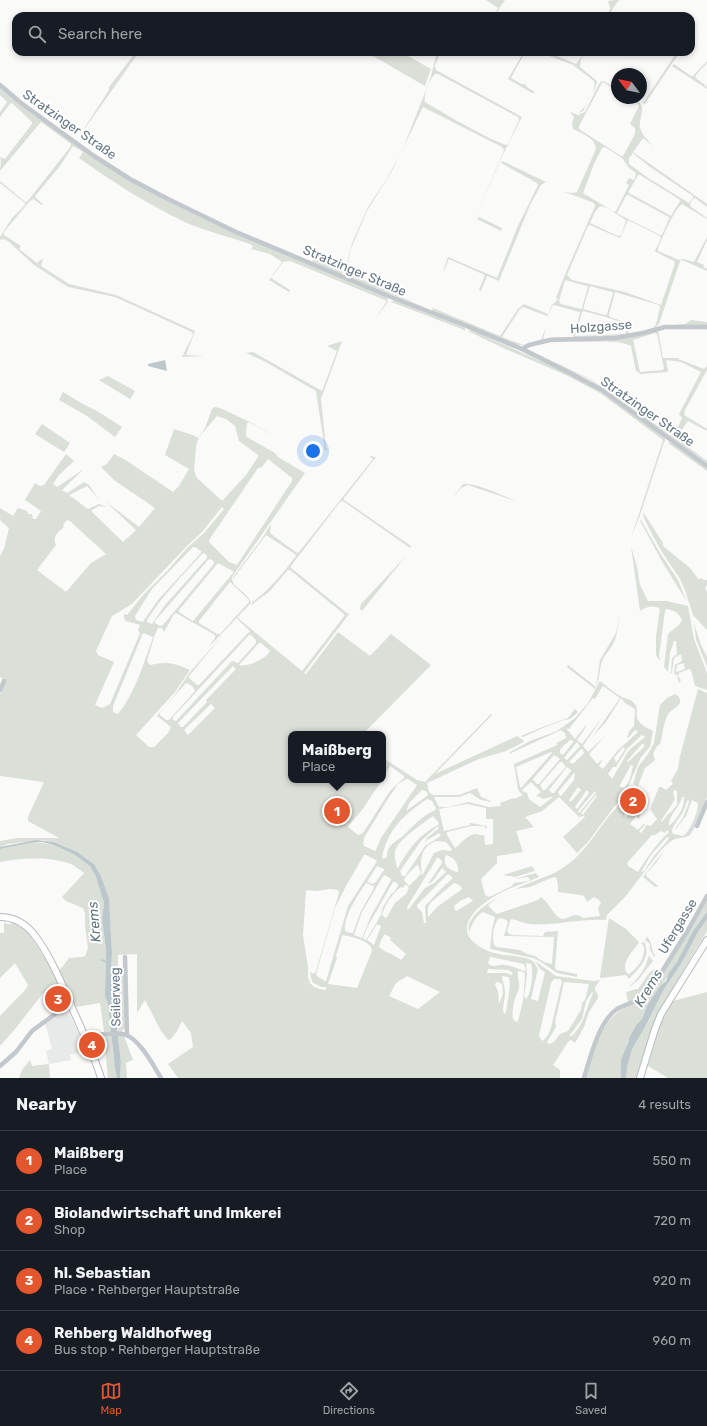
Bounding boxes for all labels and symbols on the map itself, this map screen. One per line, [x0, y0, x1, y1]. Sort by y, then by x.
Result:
north arrow [611, 68, 647, 104]
street label: Stratzinger Straße [19, 86, 119, 163]
street label: Stratzinger Straße [300, 242, 409, 300]
street label: Holzgasse [570, 317, 633, 337]
street label: Stratzinger Straße [597, 373, 697, 450]
your location [303, 441, 323, 461]
pin: 2 [620, 786, 646, 816]
pin: 1 [324, 796, 350, 826]
street label: Ufergasse [655, 896, 701, 957]
water label: Krems [84, 901, 105, 943]
water label: Krems [631, 966, 666, 1010]
street label: Seilerweg [107, 967, 125, 1027]
pin: 3 [45, 984, 71, 1014]
pin: 4 [79, 1030, 105, 1060]

